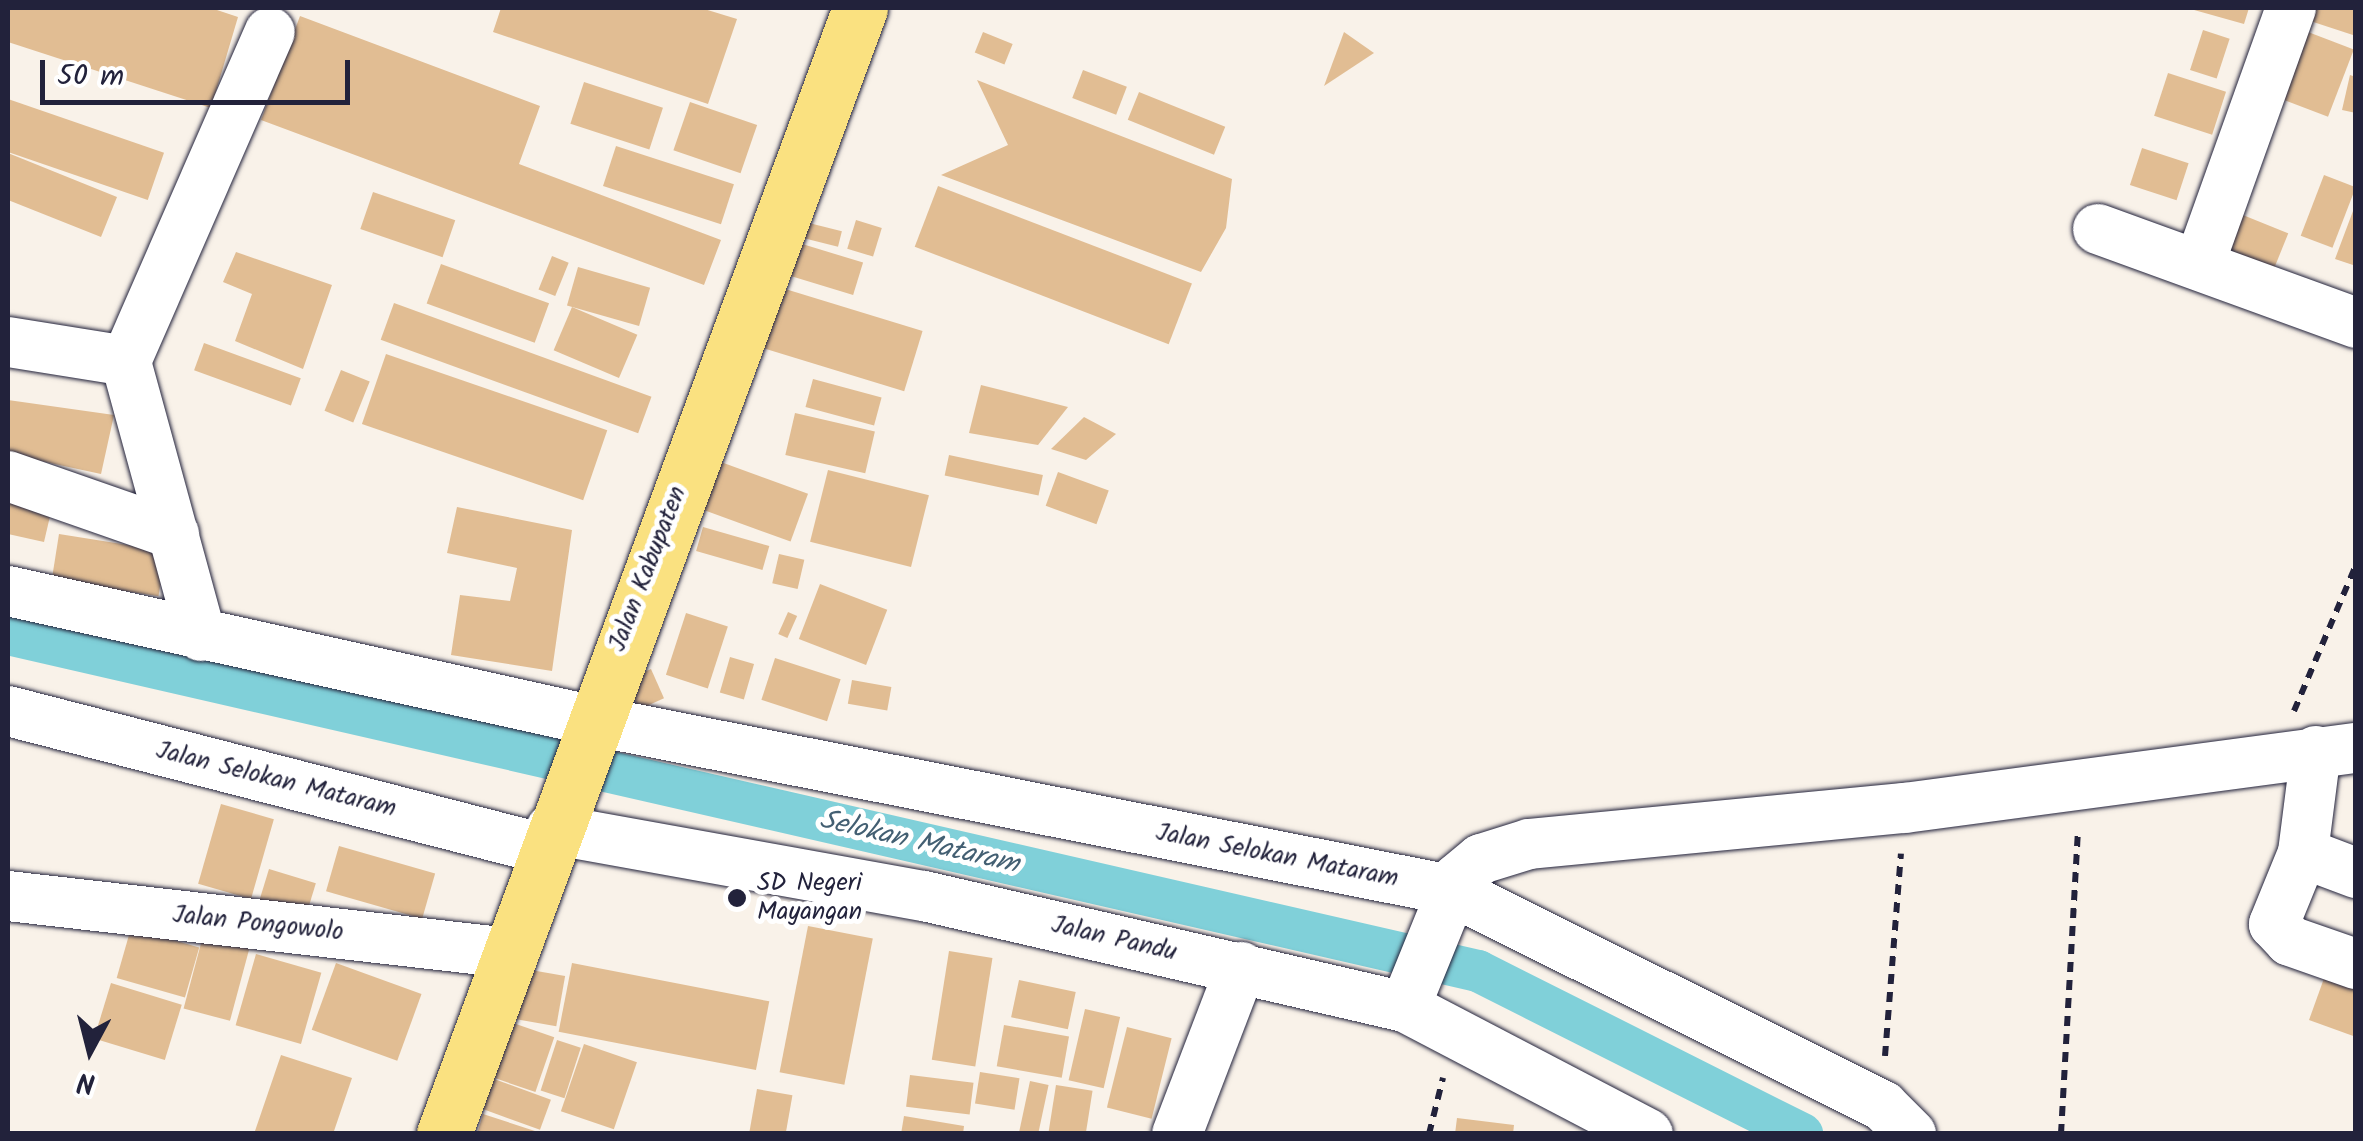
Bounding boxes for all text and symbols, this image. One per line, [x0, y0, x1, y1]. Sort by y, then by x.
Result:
scale bar [45, 40, 355, 102]
text: 50 m [57, 53, 124, 101]
street label: Jalan Kabupaten [603, 482, 693, 656]
street label: Jalan Selokan Mataram [153, 736, 399, 824]
water label: Selokan Mataram [816, 804, 1022, 882]
street label: Jalan Selokan Mataram [1153, 818, 1401, 894]
place label: SD Negeri Mayangan [757, 869, 862, 928]
marker: SD Negeri Mayangan [726, 887, 748, 909]
street label: Jalan Pongowolo [171, 900, 345, 948]
street label: Jalan Pandu [1048, 910, 1180, 968]
north arrow [40, 1001, 140, 1101]
text: N [75, 1058, 98, 1105]

